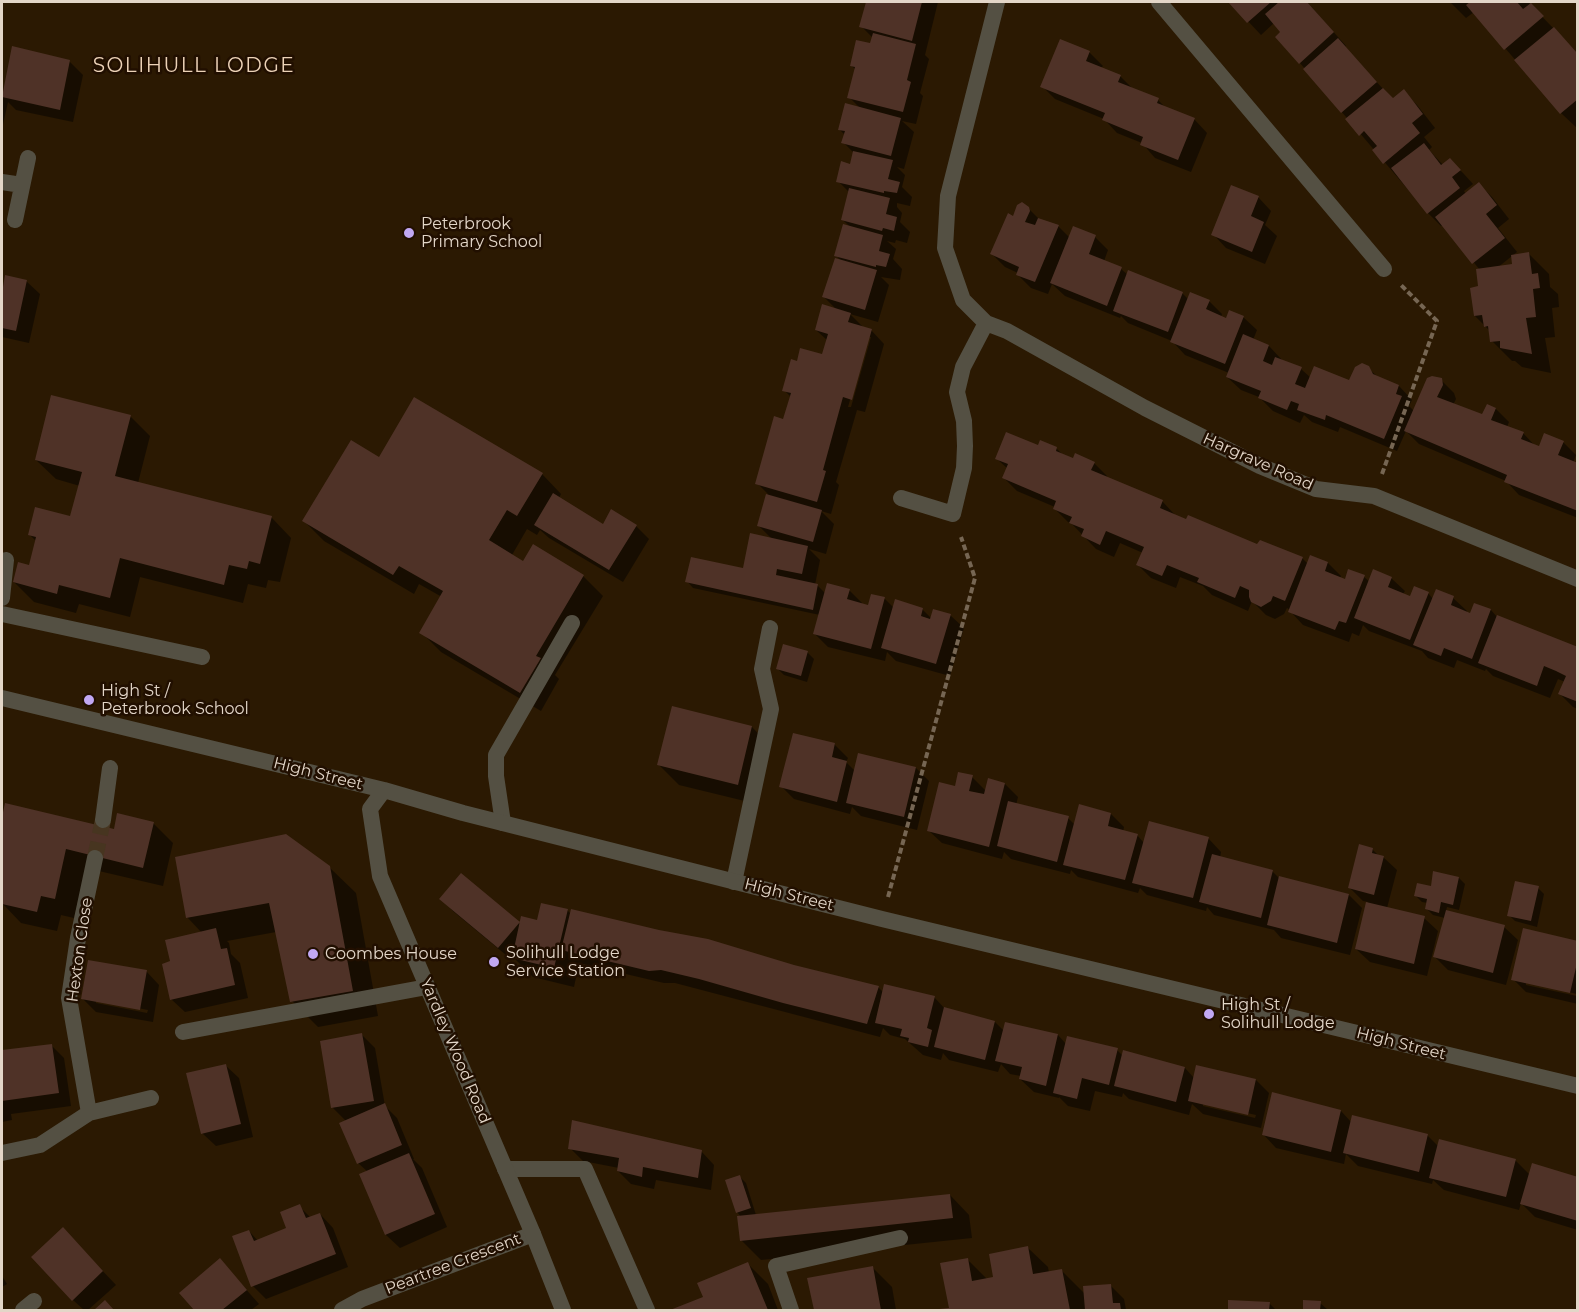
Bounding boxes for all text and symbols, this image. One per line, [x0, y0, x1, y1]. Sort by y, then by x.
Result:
district label: SOLIHULL LODGE [93, 54, 295, 78]
place label: Peterbrook Primary School [421, 214, 542, 252]
marker: Peterbrook Primary School [402, 226, 416, 240]
street label: Hargrave Road [1200, 429, 1316, 495]
place label: High St / Peterbrook School [101, 681, 249, 719]
marker: High St / Peterbrook School [82, 693, 96, 707]
street label: High Street [271, 754, 365, 794]
street label: High Street [742, 875, 836, 915]
street label: Hexton Close [63, 896, 97, 1004]
place label: Solihull Lodge Service Station [506, 943, 625, 981]
place label: Coombes House [325, 944, 457, 964]
marker: Coombes House [306, 947, 320, 961]
marker: Solihull Lodge Service Station [487, 955, 501, 969]
street label: Yardley Wood Road [416, 975, 494, 1127]
place label: High St / Solihull Lodge [1221, 995, 1335, 1033]
marker: High St / Solihull Lodge [1202, 1007, 1216, 1021]
street label: High Street [1354, 1024, 1448, 1064]
street label: Peartree Crescent [382, 1229, 524, 1299]

